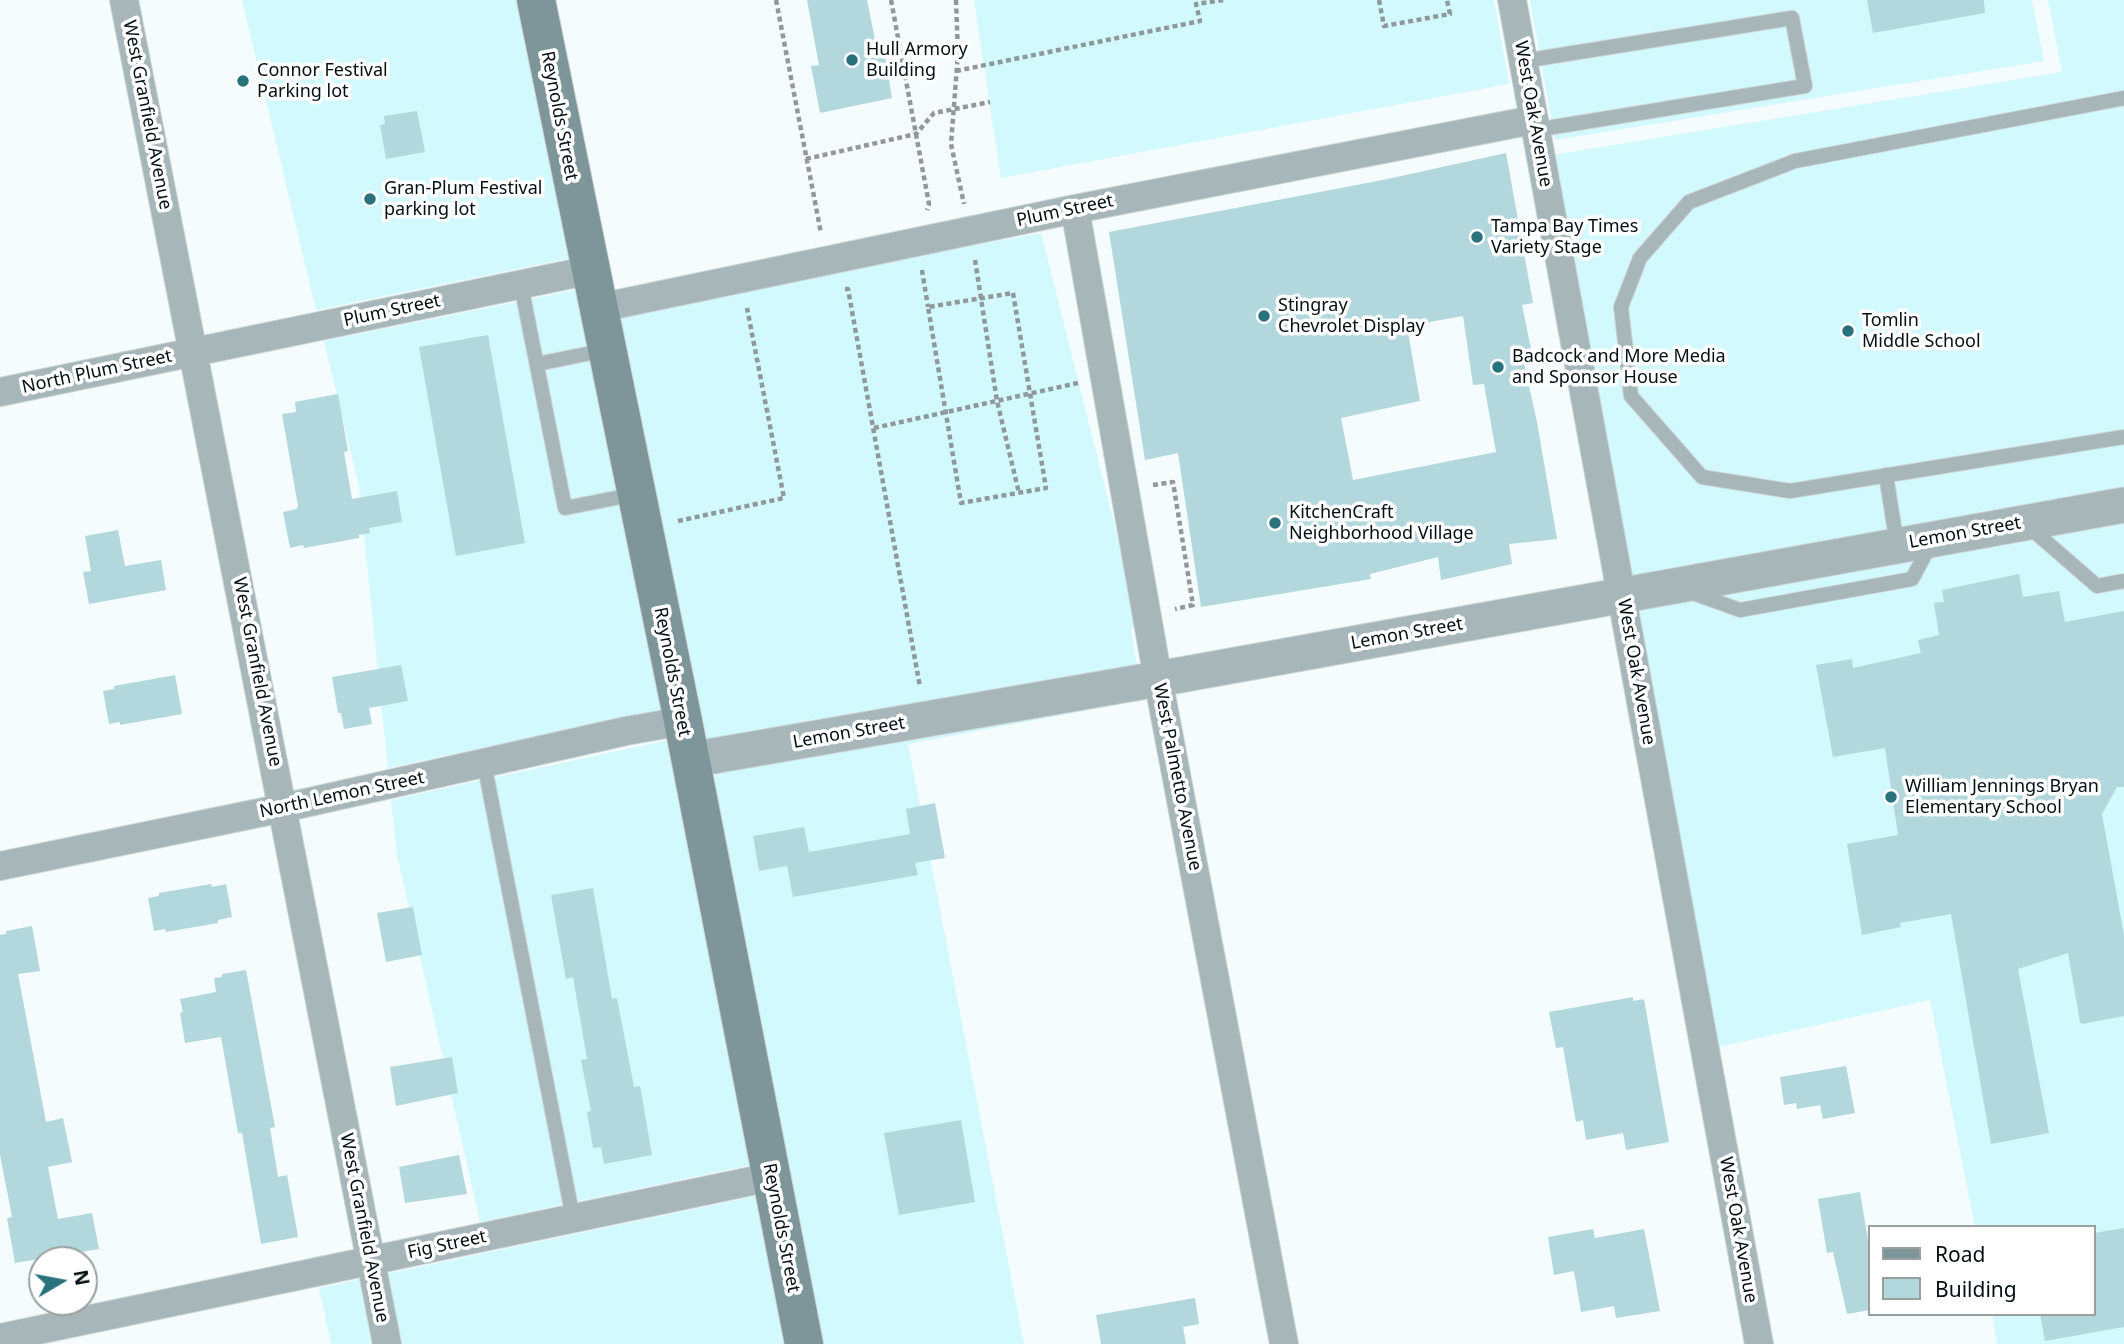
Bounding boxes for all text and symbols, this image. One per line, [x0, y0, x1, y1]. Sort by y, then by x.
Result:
street label: West Granfield Avenue [118, 19, 176, 211]
place label: Hull Armory Building [866, 39, 968, 82]
street label: West Oak Avenue [1510, 39, 1556, 189]
street label: Reynolds Street [536, 49, 582, 183]
marker: Hull Armory Building [844, 52, 860, 68]
place label: Connor Festival Parking lot [257, 60, 388, 102]
marker: Connor Festival Parking lot [235, 73, 251, 89]
place label: Gran-Plum Festival parking lot [384, 178, 543, 220]
street label: Plum Street [1015, 190, 1115, 232]
marker: Gran-Plum Festival parking lot [362, 191, 378, 207]
place label: Tampa Bay Times Variety Stage [1491, 216, 1638, 258]
marker: Tampa Bay Times Variety Stage [1469, 229, 1485, 245]
street label: Plum Street [342, 290, 442, 332]
place label: Stingray Chevrolet Display [1278, 295, 1425, 338]
marker: Stingray Chevrolet Display [1256, 308, 1272, 324]
place label: Tomlin Middle School [1862, 310, 1981, 352]
marker: Tomlin Middle School [1840, 323, 1856, 339]
street label: North Plum Street [20, 346, 174, 398]
place label: Badcock and More Media and Sponsor House [1512, 346, 1726, 388]
marker: Badcock and More Media and Sponsor House [1490, 359, 1506, 375]
place label: KitchenCraft Neighborhood Village [1289, 502, 1474, 544]
street label: Lemon Street [1907, 513, 2023, 553]
marker: KitchenCraft Neighborhood Village [1267, 515, 1283, 531]
street label: West Granfield Avenue [228, 576, 286, 768]
street label: West Oak Avenue [1613, 597, 1659, 747]
street label: Reynolds Street [649, 605, 695, 739]
street label: Lemon Street [1349, 614, 1465, 654]
street label: West Palmetto Avenue [1148, 681, 1206, 873]
street label: Lemon Street [791, 713, 907, 753]
street label: North Lemon Street [258, 767, 426, 823]
place label: William Jennings Bryan Elementary School [1905, 776, 2099, 818]
marker: William Jennings Bryan Elementary School [1883, 789, 1899, 805]
street label: West Granfield Avenue [335, 1132, 393, 1324]
street label: West Oak Avenue [1715, 1155, 1761, 1305]
street label: Reynolds Street [758, 1161, 804, 1295]
legend [1868, 1225, 2096, 1316]
street label: Fig Street [406, 1226, 488, 1264]
text: Road [1935, 1240, 1985, 1268]
north arrow [28, 1246, 98, 1316]
text: N [68, 1268, 96, 1288]
text: Building [1935, 1275, 2017, 1303]

